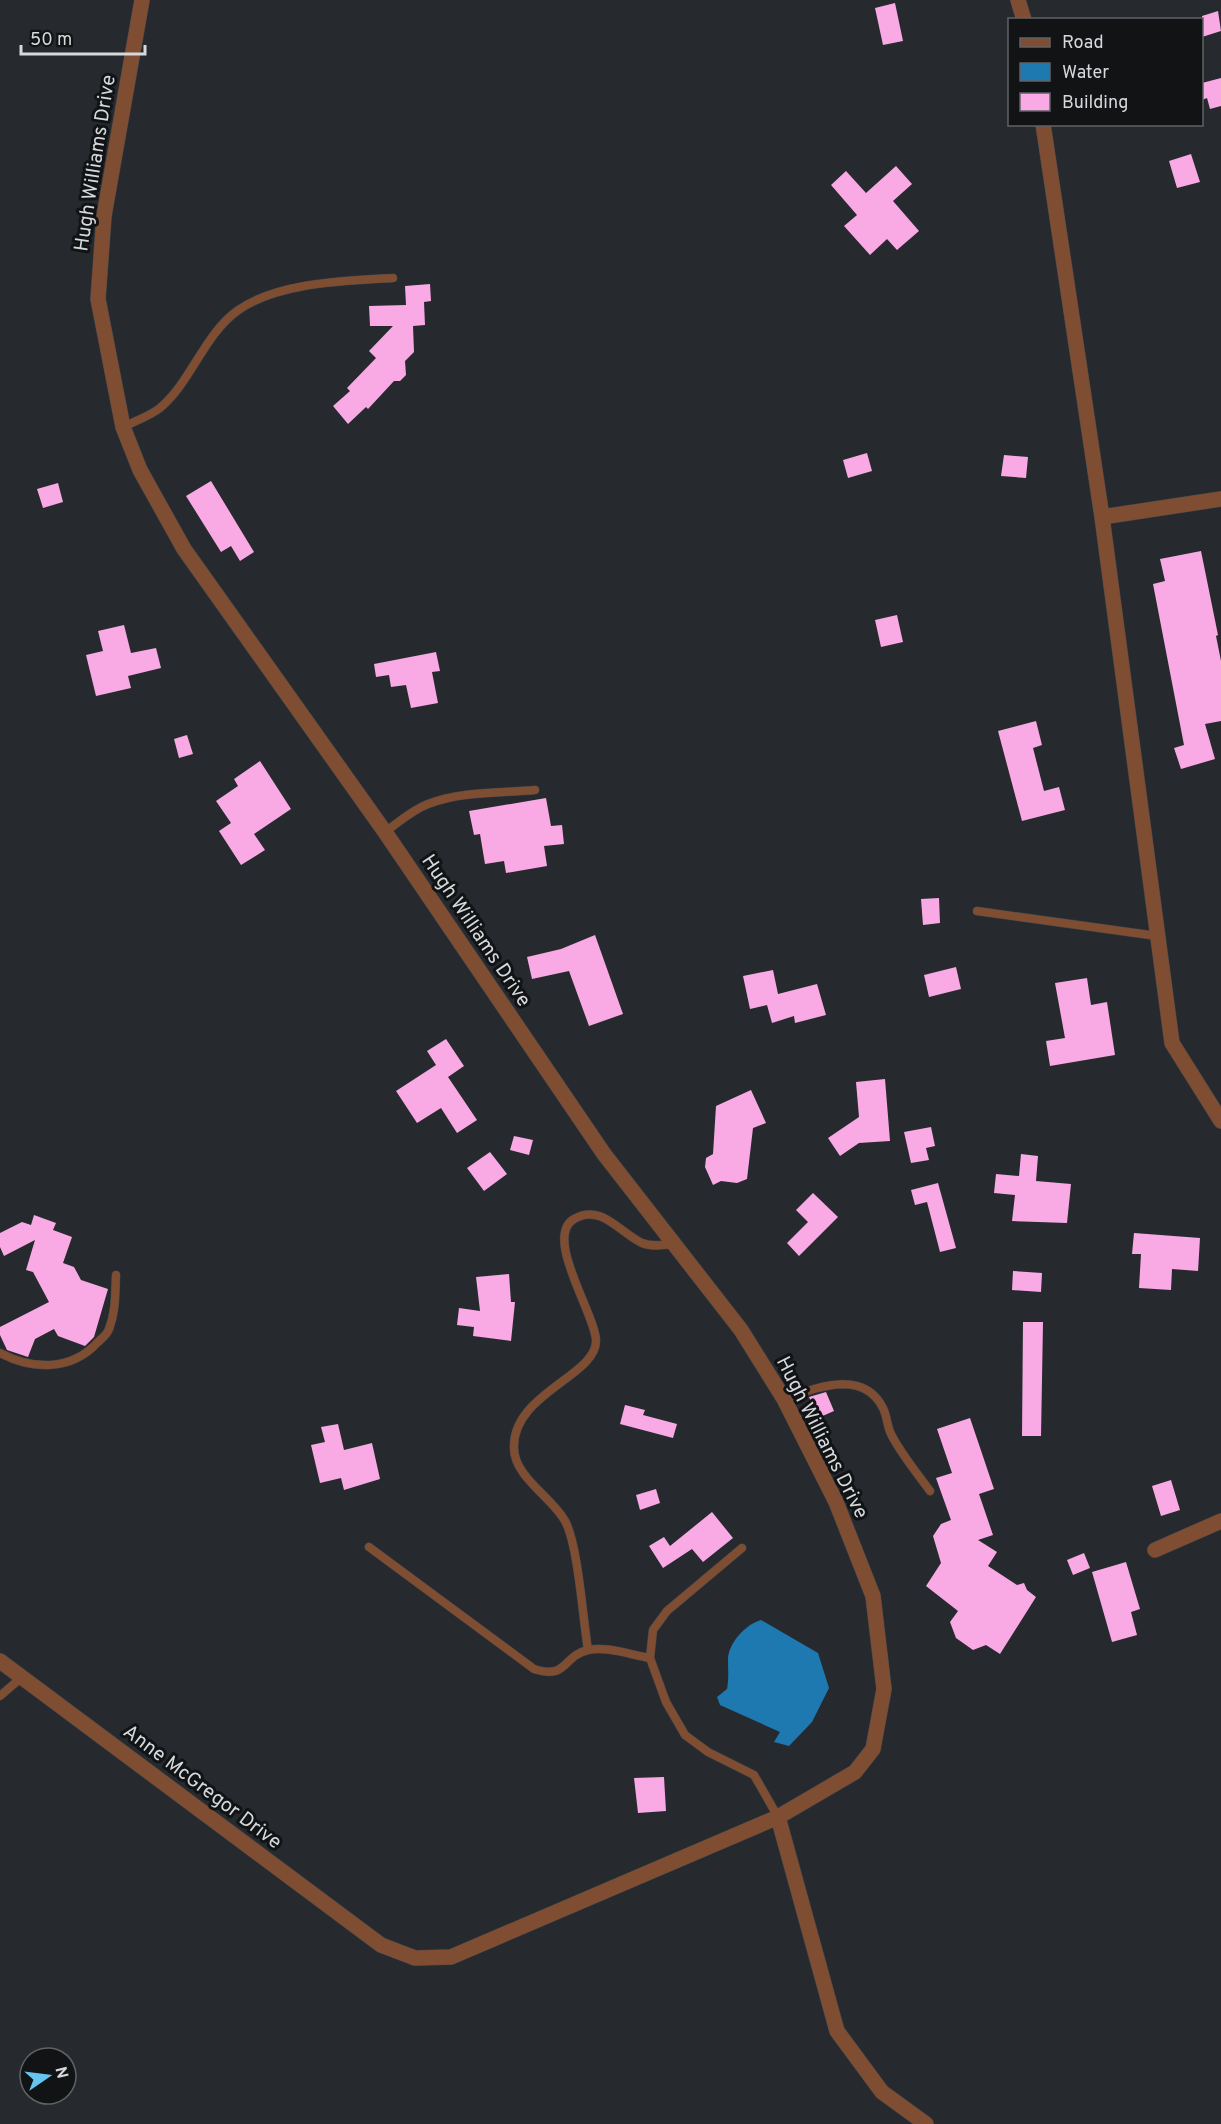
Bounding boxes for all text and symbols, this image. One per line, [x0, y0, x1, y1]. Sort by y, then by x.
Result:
scale bar [21, 18, 146, 56]
legend [1008, 18, 1203, 126]
text: 50 m [30, 29, 72, 52]
text: Road [1062, 32, 1104, 55]
text: Water [1062, 62, 1109, 85]
street label: Hugh Williams Drive [69, 73, 123, 254]
text: Building [1062, 92, 1128, 115]
street label: Hugh Williams Drive [415, 850, 536, 1012]
street label: Hugh Williams Drive [769, 1352, 873, 1523]
street label: Anne McGregor Drive [117, 1719, 286, 1856]
north arrow [18, 2046, 78, 2106]
text: N [50, 2065, 72, 2081]

